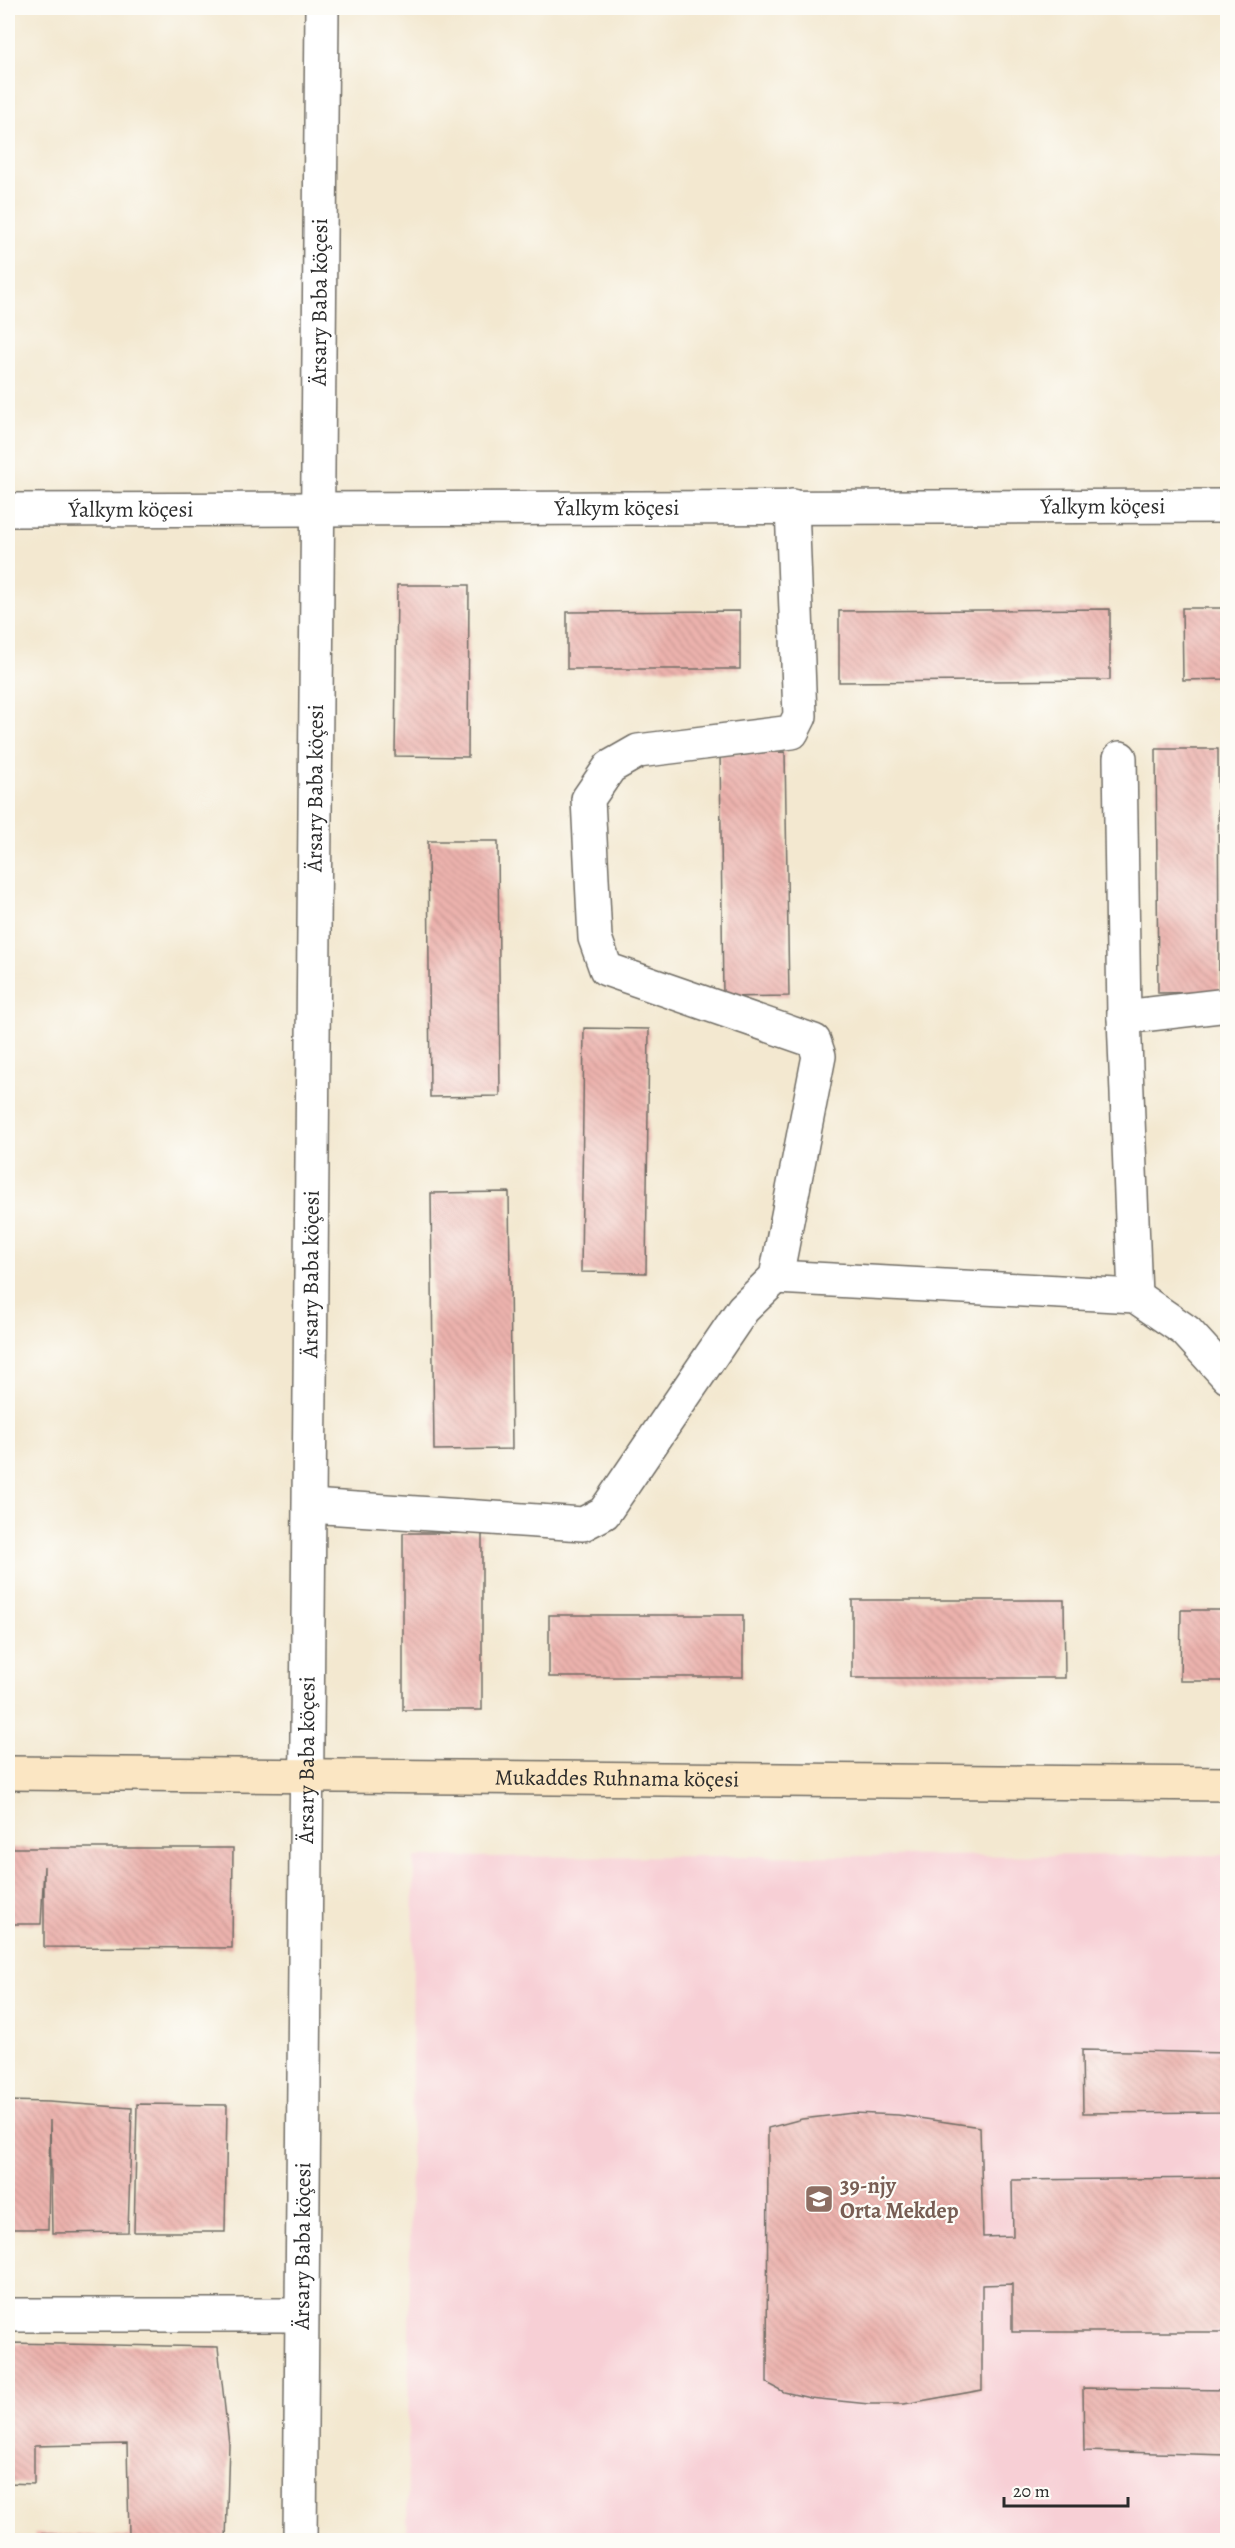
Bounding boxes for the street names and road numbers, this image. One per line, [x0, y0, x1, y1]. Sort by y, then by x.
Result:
street label: Ärsary Baba köçesi [304, 218, 335, 387]
street label: Ýalkym köçesi [1039, 491, 1166, 522]
street label: Ýalkym köçesi [553, 493, 680, 523]
street label: Ýalkym köçesi [67, 494, 194, 525]
street label: Ärsary Baba köçesi [299, 704, 331, 873]
street label: Ärsary Baba köçesi [295, 1190, 327, 1359]
street label: Ärsary Baba köçesi [291, 1676, 323, 1845]
street label: Mukaddes Ruhnama köçesi [494, 1762, 739, 1795]
street label: Ärsary Baba köçesi [287, 2162, 318, 2331]

